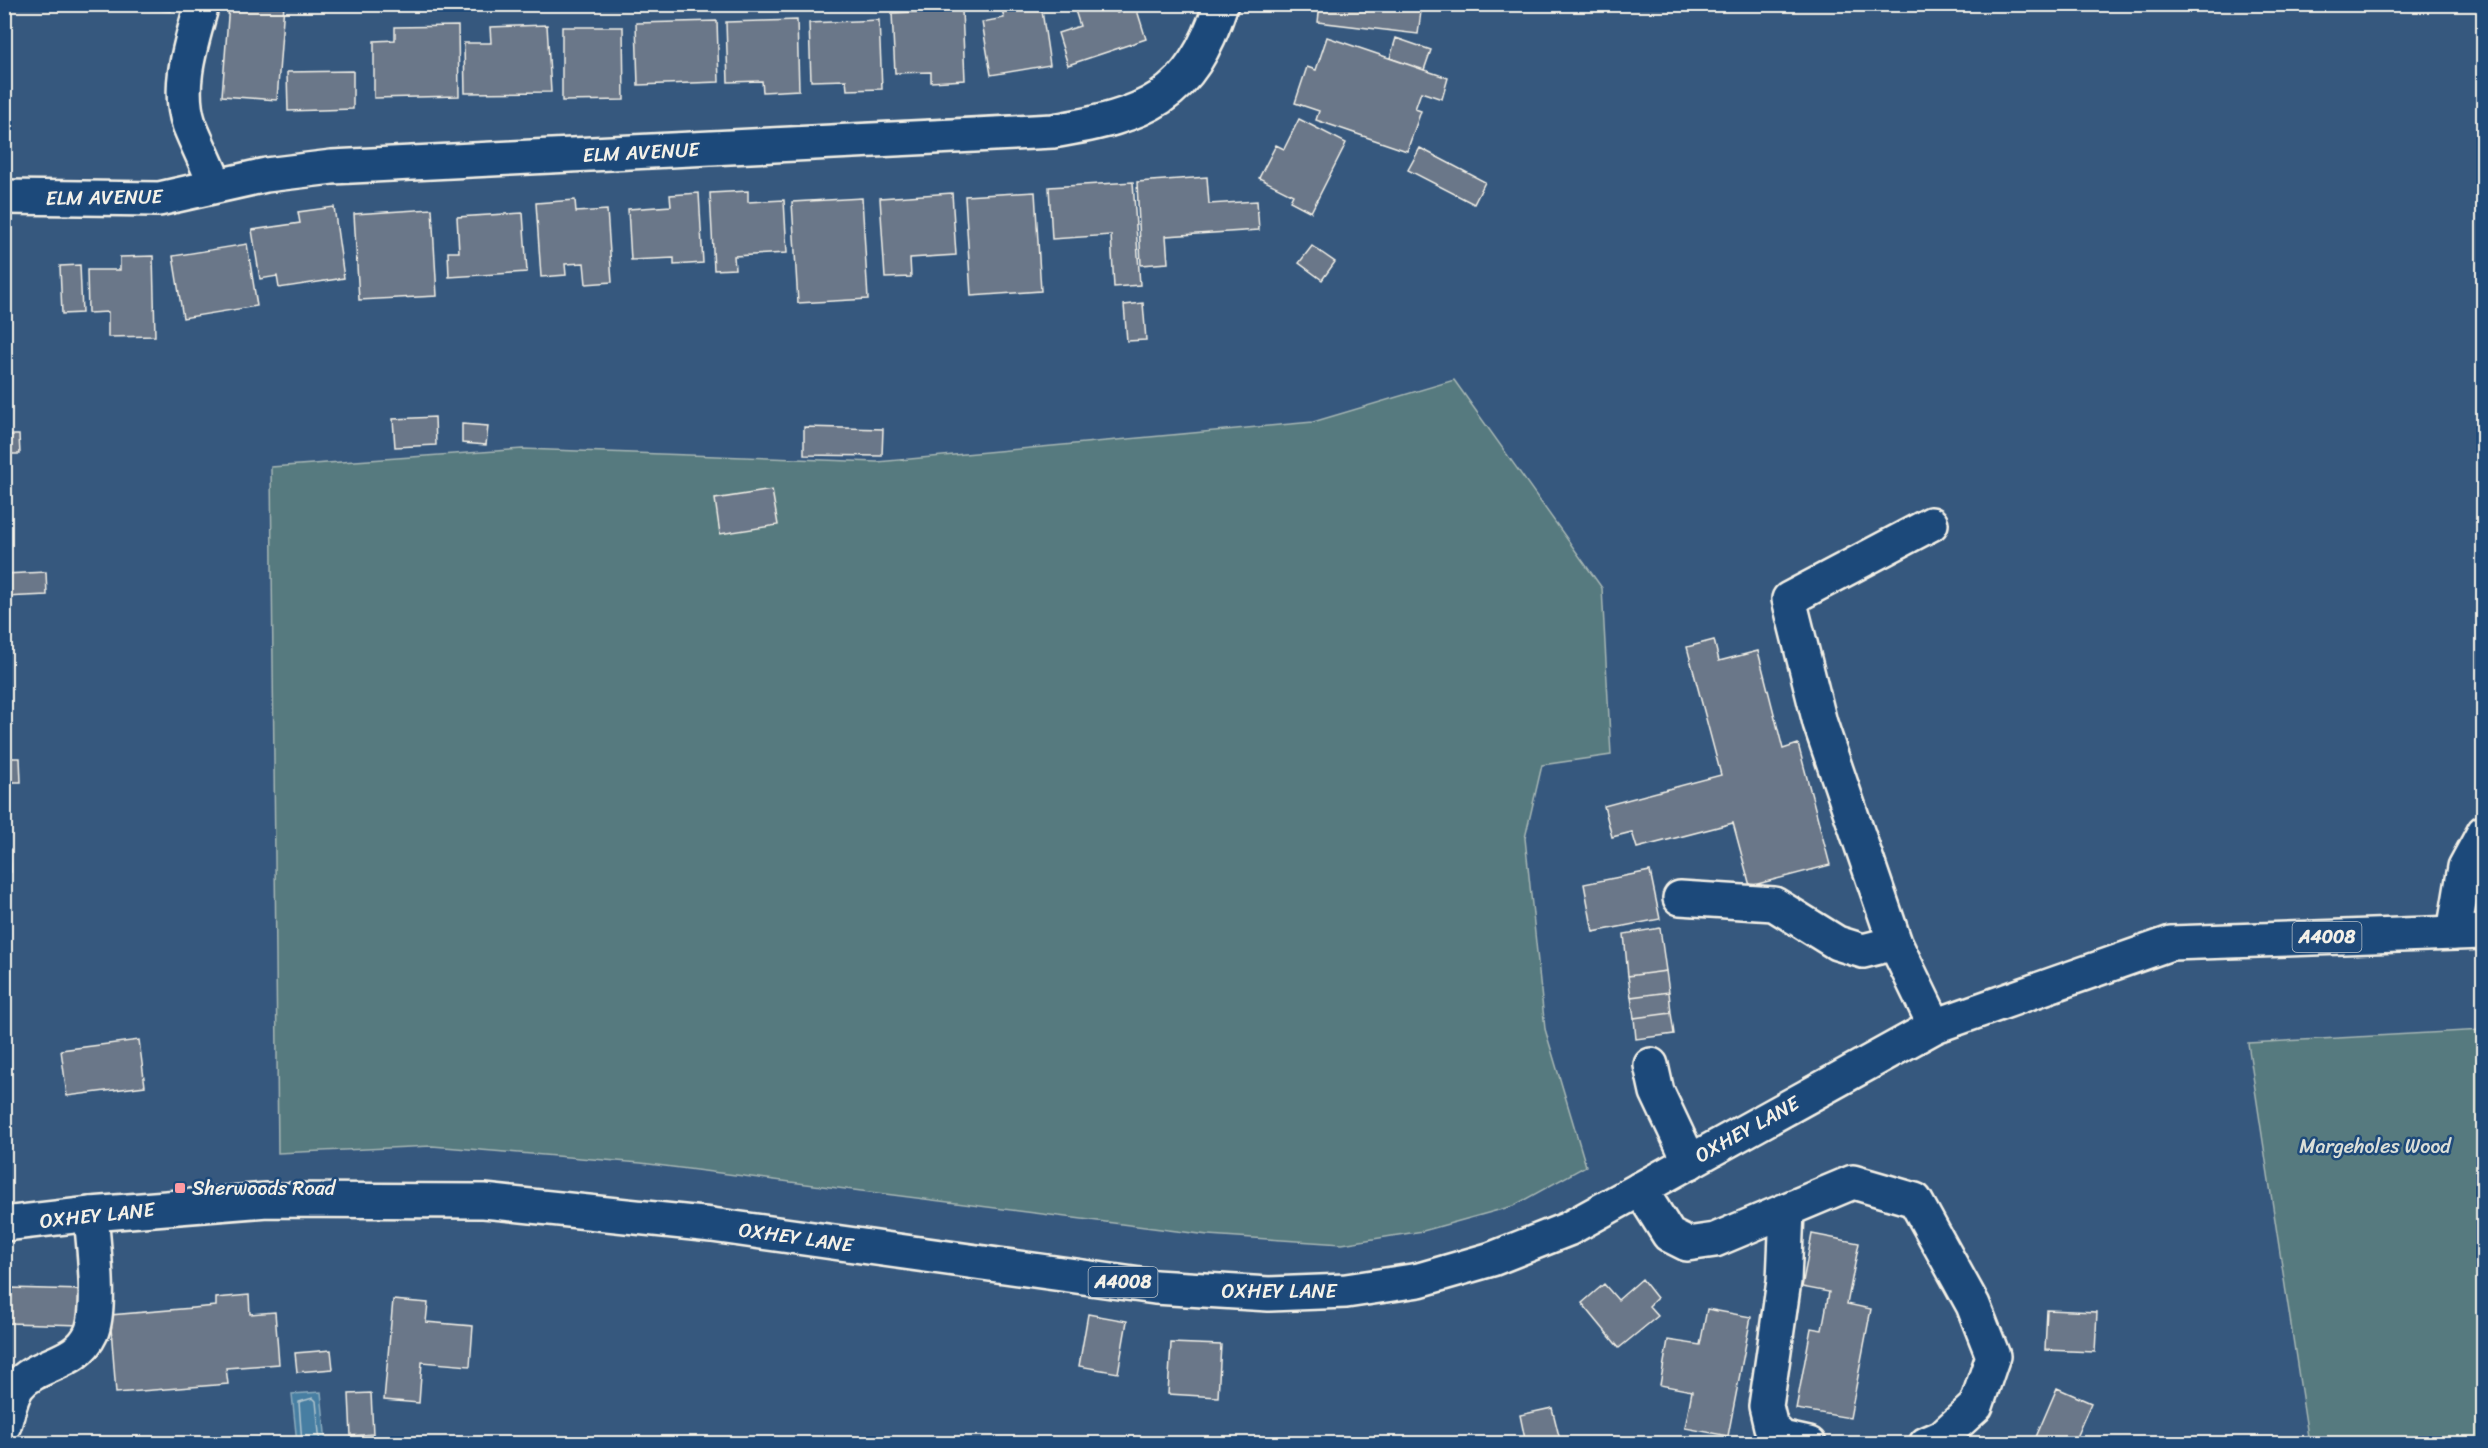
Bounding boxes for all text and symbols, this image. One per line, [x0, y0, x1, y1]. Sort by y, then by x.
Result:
street label: ELM AVENUE [582, 132, 702, 173]
street label: ELM AVENUE [45, 179, 165, 216]
road number: A4008 [2292, 922, 2362, 952]
street label: OXHEY LANE [1688, 1085, 1808, 1173]
park label: Margeholes Wood [2299, 1129, 2452, 1164]
place label: Sherwoods Road [192, 1171, 337, 1206]
marker: Sherwoods Road [173, 1181, 187, 1195]
street label: OXHEY LANE [38, 1192, 158, 1239]
street label: OXHEY LANE [736, 1212, 857, 1263]
road number: A4008 [1088, 1267, 1158, 1297]
street label: OXHEY LANE [1221, 1274, 1338, 1309]

